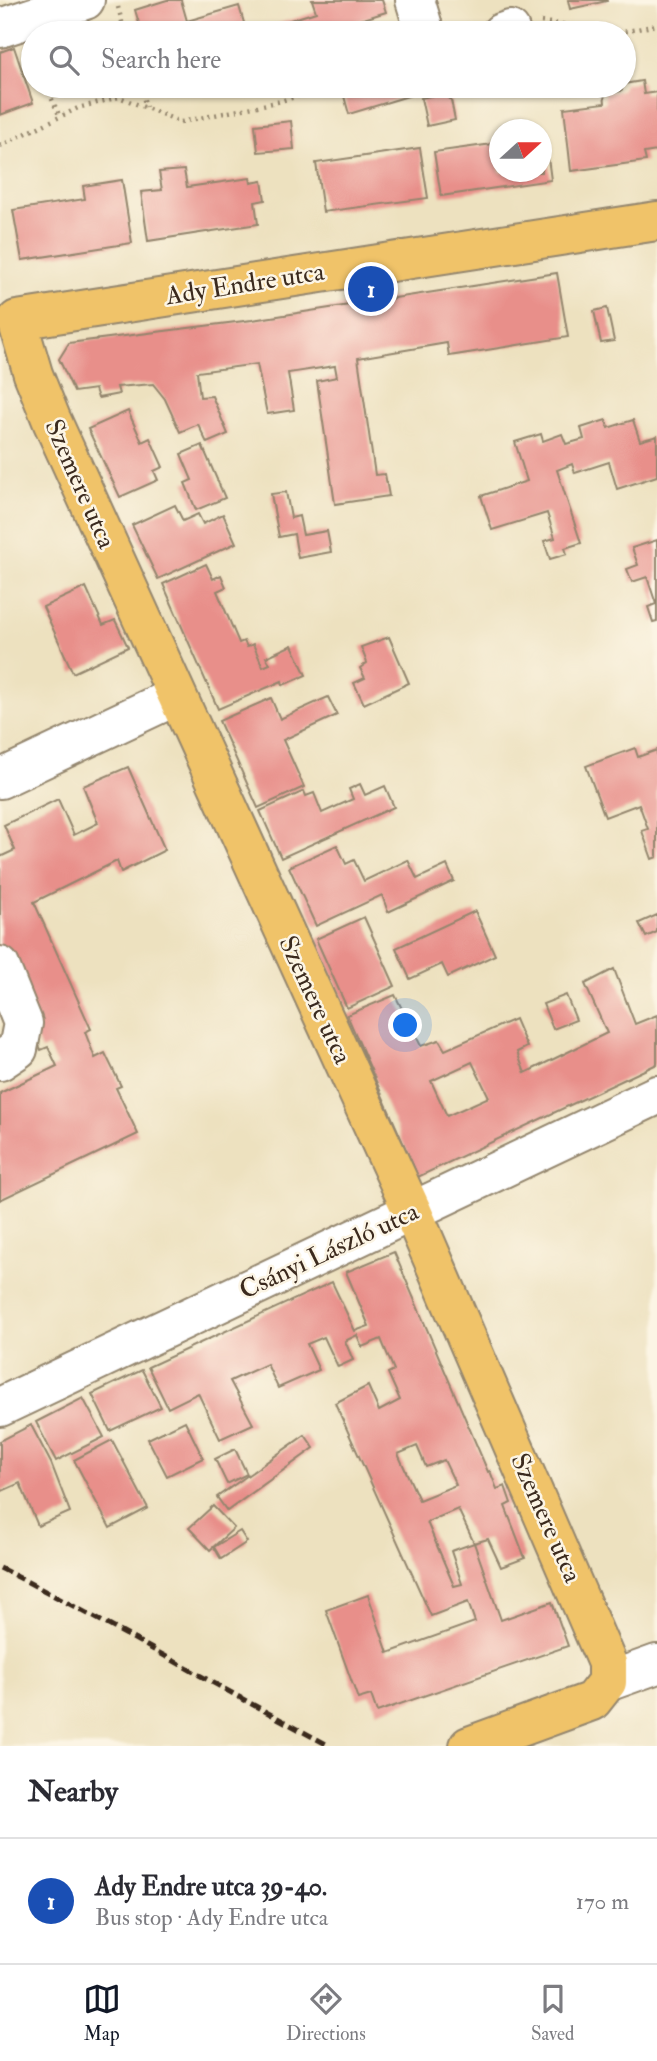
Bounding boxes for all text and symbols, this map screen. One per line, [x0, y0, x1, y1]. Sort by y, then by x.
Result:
search box [21, 21, 636, 98]
icon: search [45, 41, 83, 79]
text: Search here [101, 44, 221, 76]
north arrow [489, 119, 552, 182]
street label: Ady Endre utca [163, 256, 327, 312]
pin: 1 [348, 263, 394, 315]
street label: Szemere utca [37, 415, 123, 554]
street label: Szemere utca [271, 931, 359, 1069]
your location [388, 1008, 422, 1042]
street label: Csányi László utca [234, 1195, 424, 1307]
street label: Szemere utca [503, 1449, 589, 1588]
text: Nearby [28, 1773, 118, 1810]
text: Ady Endre utca 39-40. [95, 1871, 327, 1903]
text: 1 [47, 1887, 55, 1916]
text: 170 m [576, 1887, 629, 1916]
text: Bus stop · Ady Endre utca [95, 1903, 328, 1932]
tab: Map [83, 1980, 121, 2046]
tab: Directions [286, 1980, 366, 2046]
tab: Saved [531, 1980, 574, 2046]

